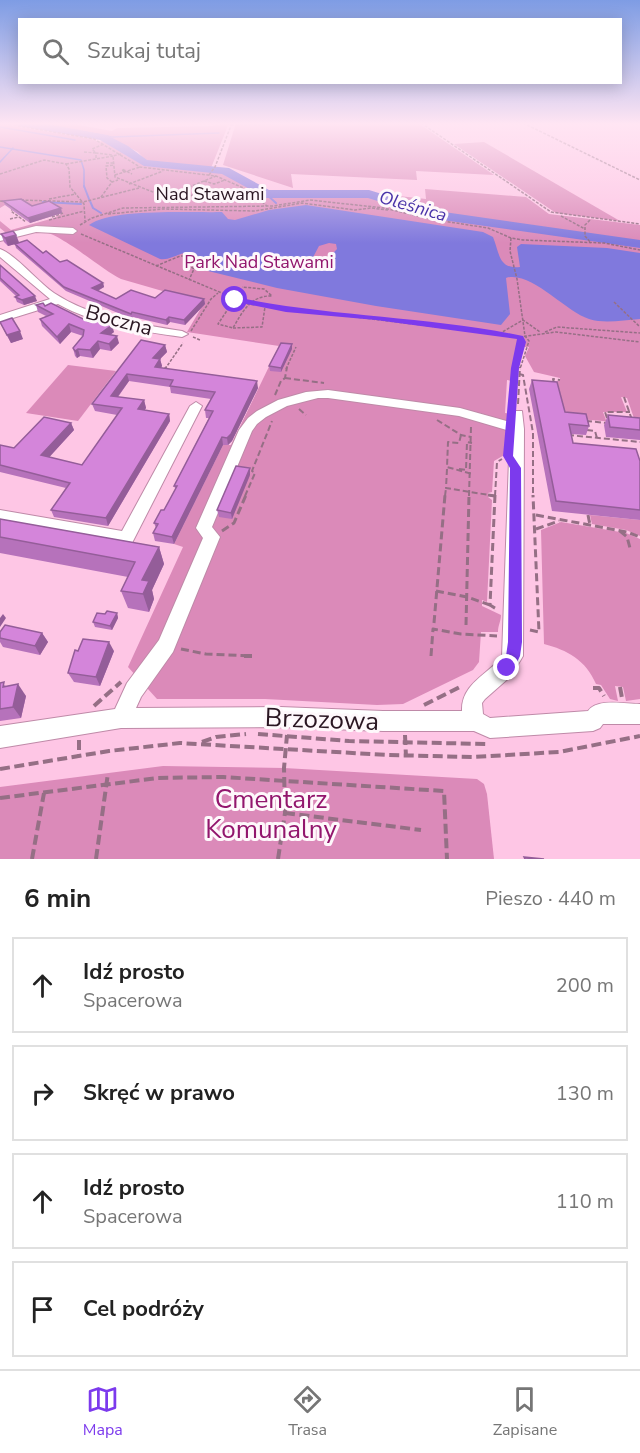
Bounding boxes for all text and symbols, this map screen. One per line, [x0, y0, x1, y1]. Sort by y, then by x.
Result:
search box [18, 18, 622, 84]
icon: search [39, 35, 72, 68]
text: Szukaj tutaj [87, 36, 201, 66]
street label: Nad Stawami [156, 182, 264, 206]
water label: Oleśnica [376, 185, 450, 227]
park label: Park Nad Stawami [184, 250, 334, 274]
route start [221, 286, 247, 312]
street label: Boczna [82, 298, 156, 342]
route end [493, 654, 519, 680]
street label: Brzozowa [264, 700, 380, 739]
park label: Cmentarz Komunalny [205, 782, 337, 847]
text: 6 min [24, 881, 91, 916]
text: Pieszo · 440 m [485, 885, 616, 912]
text: Idź prosto [83, 957, 185, 987]
icon: ahead [26, 969, 59, 1002]
text: 200 m [556, 972, 614, 999]
text: Spacerowa [83, 987, 183, 1014]
icon: right [26, 1077, 59, 1110]
text: Skręć w prawo [83, 1078, 235, 1108]
text: 130 m [556, 1080, 614, 1107]
text: Idź prosto [83, 1173, 185, 1203]
icon: ahead [26, 1185, 59, 1218]
text: 110 m [556, 1188, 614, 1215]
text: Spacerowa [83, 1203, 183, 1230]
icon: arrive [26, 1293, 59, 1326]
text: Cel podróży [83, 1294, 204, 1324]
tab: Mapa [83, 1383, 123, 1441]
tab: Trasa [288, 1383, 327, 1441]
tab: Zapisane [493, 1383, 557, 1441]

